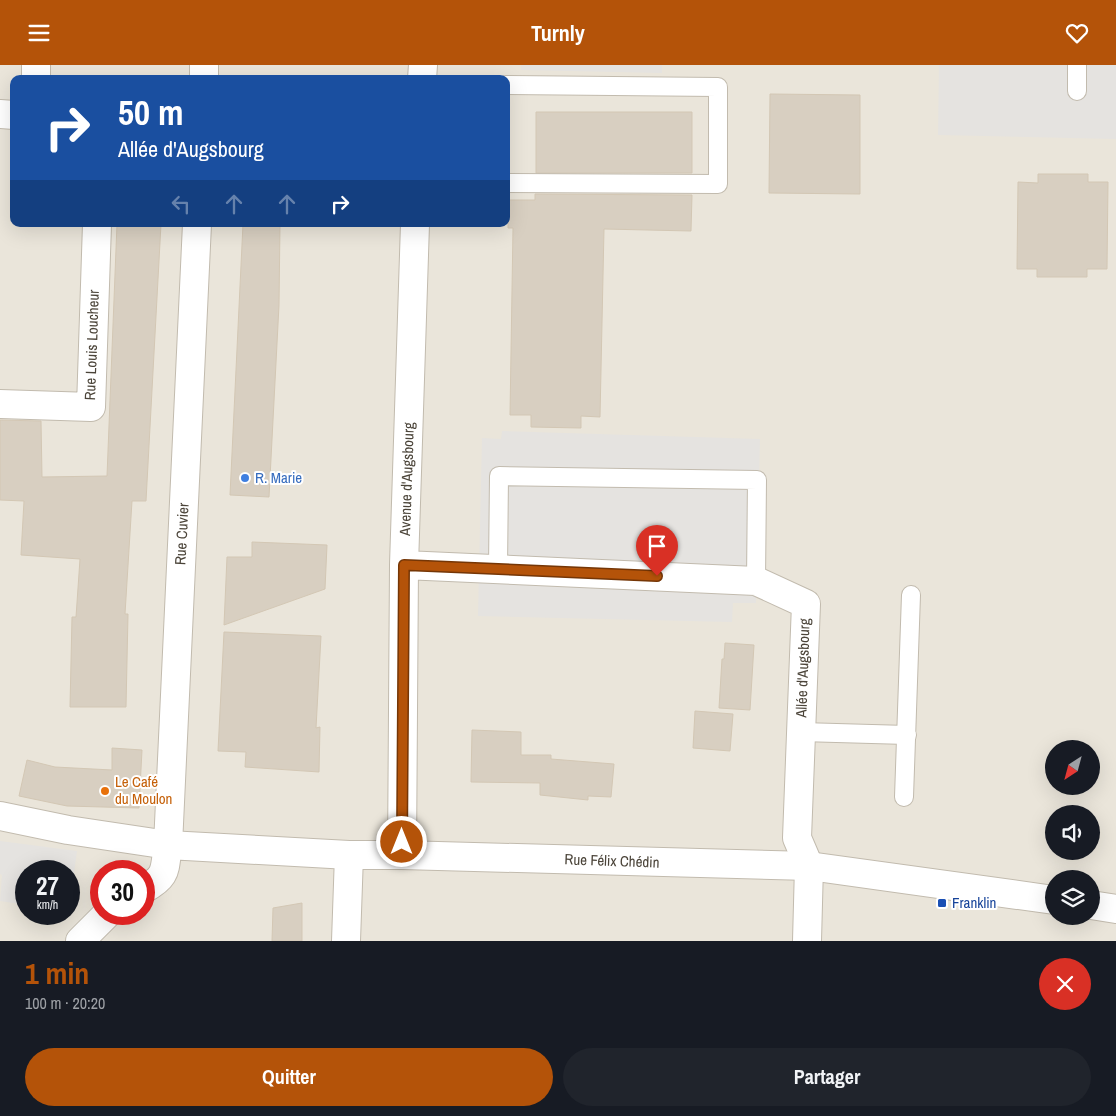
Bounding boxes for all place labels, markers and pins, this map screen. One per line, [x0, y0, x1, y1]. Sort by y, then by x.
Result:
place label: R. Marie [255, 467, 302, 488]
marker: R. Marie [239, 472, 251, 484]
pin [636, 525, 678, 576]
place label: Le Café du Moulon [115, 771, 172, 809]
marker: Le Café du Moulon [99, 785, 111, 797]
place label: Franklin [952, 892, 996, 913]
marker: Franklin [936, 897, 948, 909]

